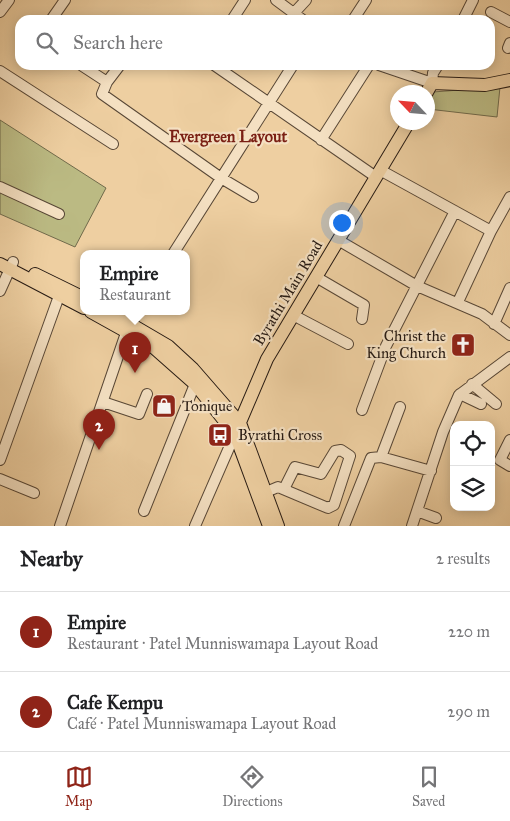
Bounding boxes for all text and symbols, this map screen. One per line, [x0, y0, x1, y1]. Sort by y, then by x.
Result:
search box [15, 15, 495, 70]
icon: search [33, 29, 61, 57]
text: Search here [73, 31, 163, 54]
north arrow [390, 85, 435, 130]
district label: Evergreen Layout [169, 127, 287, 147]
your location [329, 210, 355, 236]
street label: Byrathi Main Road [250, 237, 327, 349]
popup [80, 250, 190, 315]
text: Empire [99, 262, 158, 285]
text: Restaurant [99, 285, 171, 304]
place label: Christ the King Church [366, 327, 447, 362]
pin: 1 [119, 332, 151, 373]
church icon: Christ the King Church [450, 332, 476, 358]
shop icon: Tonique [151, 393, 177, 419]
place label: Tonique [182, 397, 232, 416]
pin: 2 [83, 409, 115, 450]
map controls [450, 421, 495, 511]
button: locate [450, 421, 495, 466]
bus stop icon: Byrathi Cross [207, 422, 233, 448]
place label: Byrathi Cross [238, 426, 322, 444]
button: layers [450, 466, 495, 511]
text: Nearby [20, 546, 83, 572]
text: 2 results [436, 549, 490, 568]
text: Empire [67, 611, 126, 634]
text: 1 [33, 622, 39, 641]
text: 220 m [448, 622, 490, 641]
text: Restaurant · Patel Munniswamapa Layout Road [67, 634, 378, 653]
text: Cafe Kempu [67, 691, 163, 714]
text: 2 [32, 702, 40, 721]
text: 290 m [447, 702, 490, 721]
text: Café · Patel Munniswamapa Layout Road [67, 714, 336, 733]
tab: Map [65, 763, 93, 810]
tab: Directions [222, 763, 283, 810]
tab: Saved [412, 763, 445, 810]

